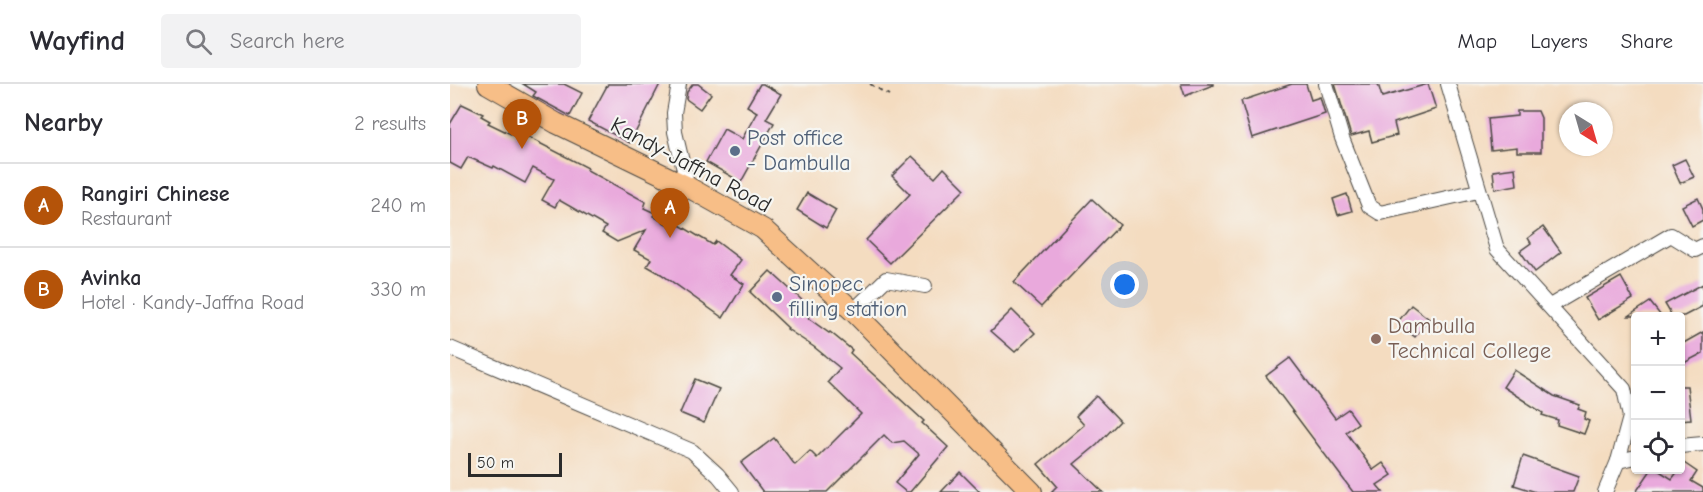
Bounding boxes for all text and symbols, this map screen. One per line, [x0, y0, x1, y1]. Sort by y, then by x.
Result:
search box [161, 14, 581, 68]
text: Wayfind [30, 25, 125, 57]
icon: search [182, 25, 215, 58]
text: Search here [230, 28, 345, 54]
text: Map [1458, 29, 1497, 53]
text: Layers [1530, 29, 1588, 53]
text: Share [1621, 29, 1673, 53]
pin: B [502, 100, 542, 149]
north arrow [1559, 102, 1613, 156]
text: Nearby [24, 108, 103, 138]
text: 2 results [354, 112, 426, 135]
street label: Kandy-Jaffna Road [606, 112, 776, 218]
place label: Post office - Dambulla [747, 125, 851, 176]
marker: Post office - Dambulla [728, 144, 742, 158]
text: Rangiri Chinese [81, 181, 229, 207]
pin: A [650, 188, 690, 238]
text: A [38, 194, 49, 217]
text: 240 m [371, 194, 426, 217]
text: Restaurant [81, 207, 171, 230]
text: Avinka [81, 265, 141, 291]
your location [1110, 270, 1139, 299]
place label: Sinopec filling station [788, 271, 907, 322]
text: B [37, 278, 50, 301]
text: 330 m [370, 278, 426, 301]
marker: Sinopec filling station [770, 290, 784, 304]
text: Hotel · Kandy-Jaffna Road [81, 291, 304, 314]
map controls [1631, 312, 1685, 474]
button: + [1631, 312, 1685, 366]
place label: Dambulla Technical College [1388, 313, 1551, 364]
marker: Dambulla Technical College [1369, 332, 1383, 346]
button: − [1631, 366, 1685, 420]
button: locate [1631, 420, 1685, 474]
scale bar [468, 450, 562, 478]
text: 50 m [477, 454, 514, 472]

